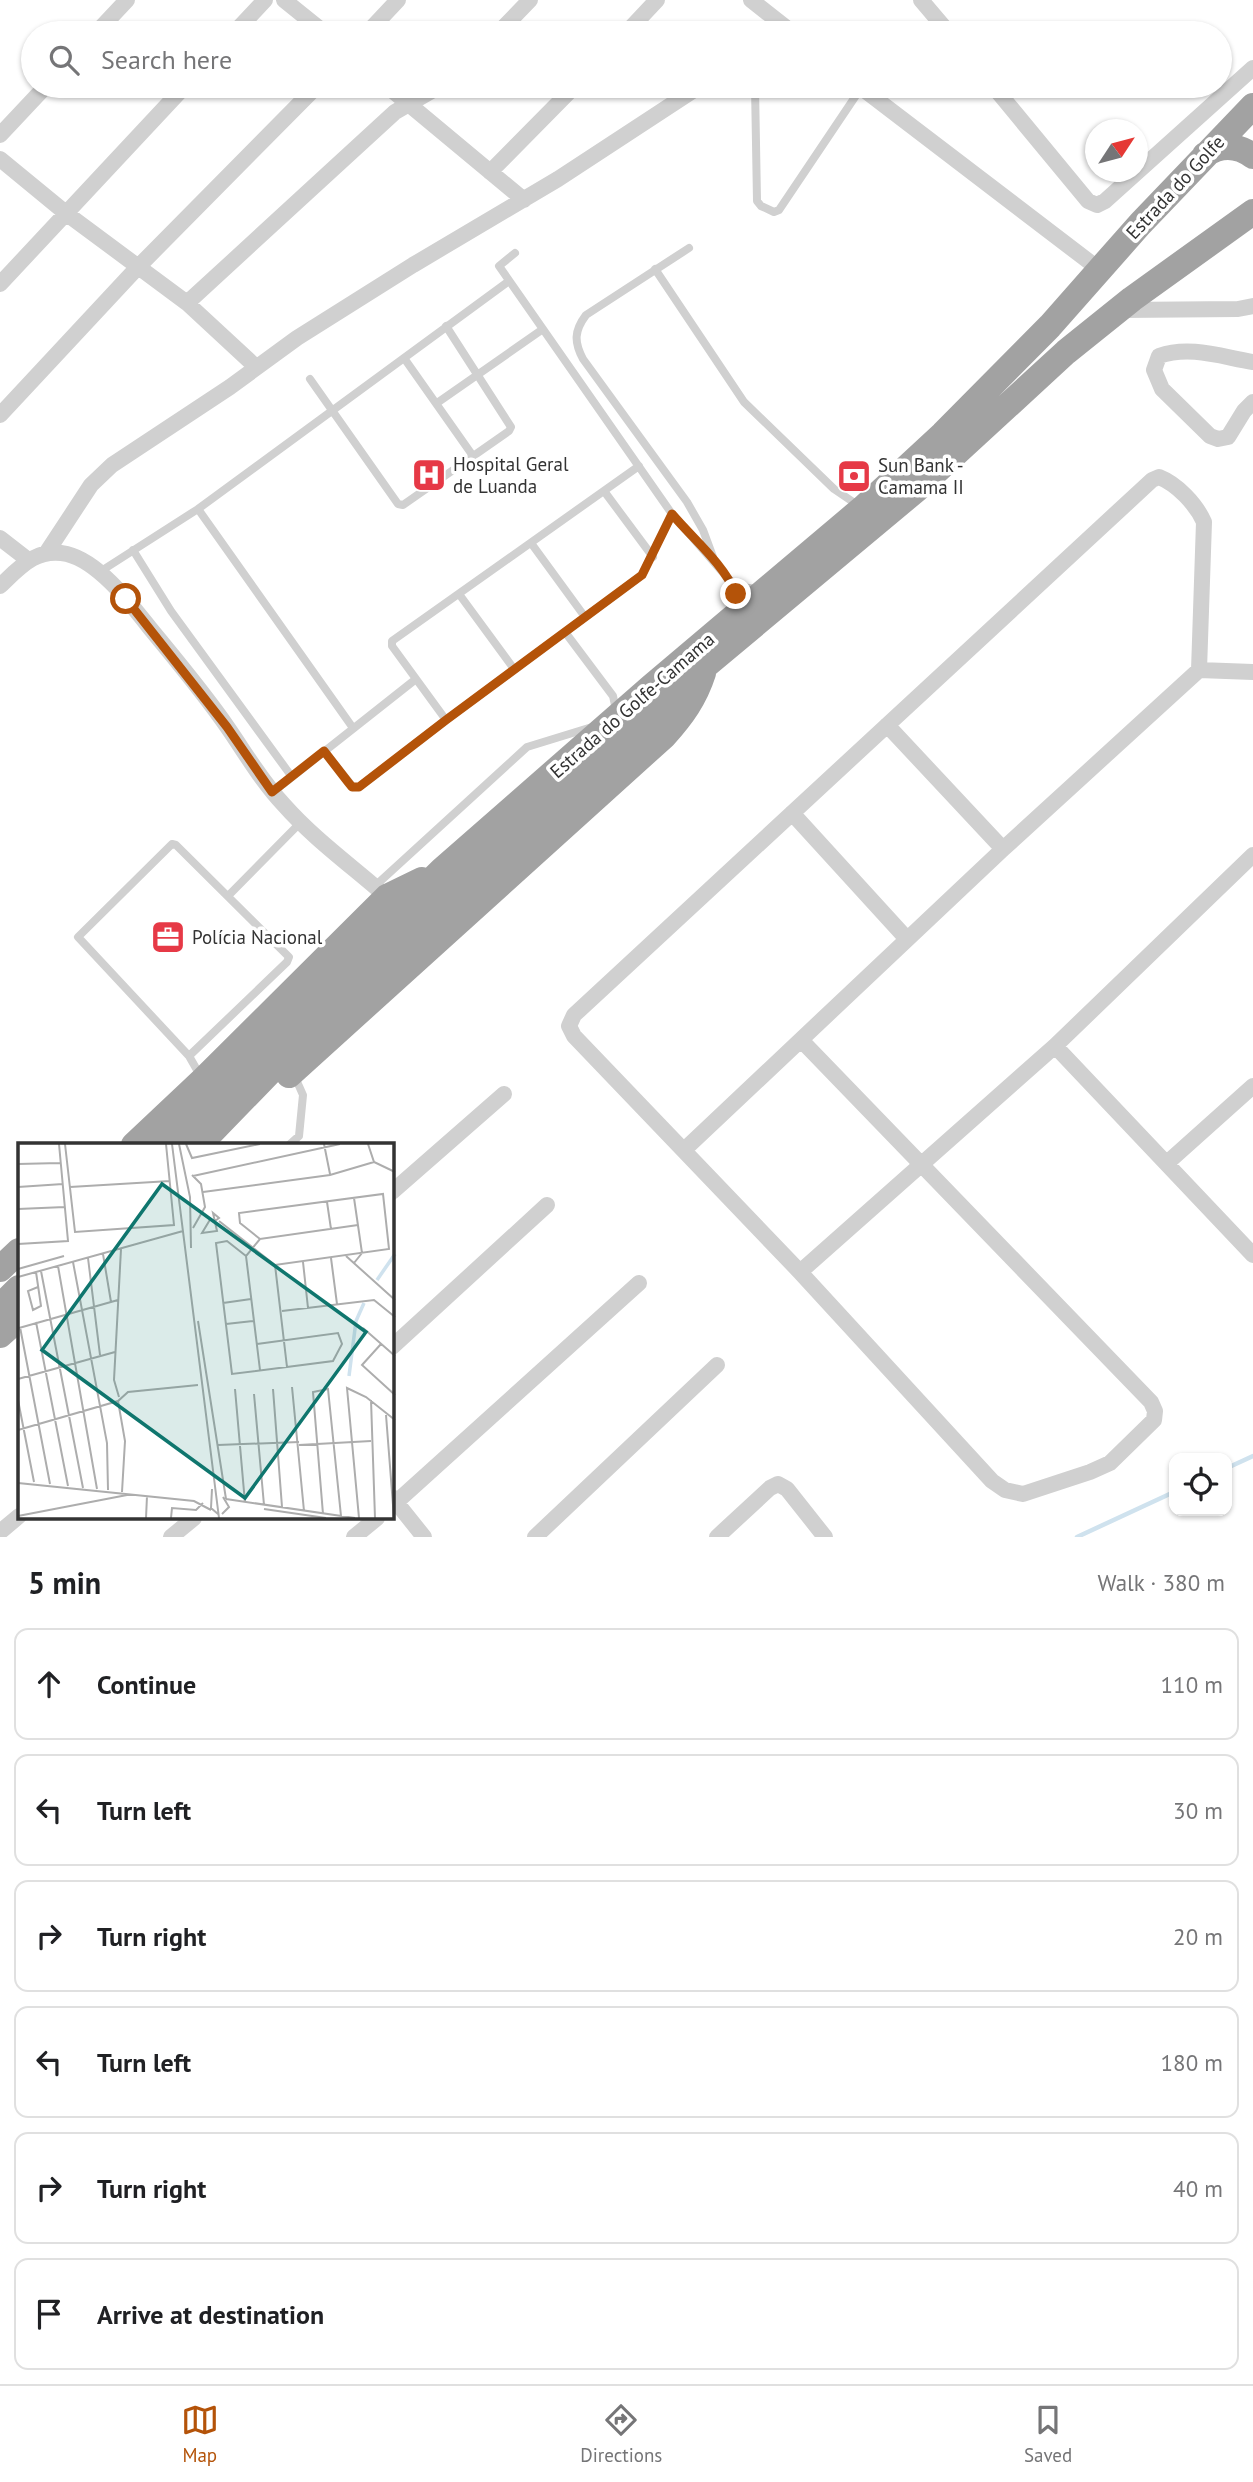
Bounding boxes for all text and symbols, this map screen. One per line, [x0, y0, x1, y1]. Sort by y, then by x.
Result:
search box [21, 21, 1232, 98]
icon: search [45, 41, 83, 79]
text: Search here [101, 43, 232, 76]
north arrow [1085, 119, 1148, 182]
street label: Estrada do Golfe [1121, 130, 1229, 244]
place label: Hospital Geral de Luanda [453, 452, 569, 498]
place label: Sun Bank - Camama II [878, 453, 964, 499]
hospital icon: Hospital Geral de Luanda [410, 456, 448, 494]
bank icon: Sun Bank - Camama II [835, 457, 873, 495]
route end [720, 578, 751, 609]
route start [110, 583, 141, 614]
street label: Estrada do Golfe-Camama [545, 627, 719, 783]
office icon: Polícia Nacional [149, 918, 187, 956]
place label: Polícia Nacional [192, 925, 323, 949]
inset map [18, 1143, 394, 1520]
map controls [1169, 1453, 1232, 1516]
button: locate [1169, 1453, 1232, 1516]
text: 5 min [28, 1563, 101, 1602]
text: Walk · 380 m [1098, 1568, 1225, 1597]
icon: ahead [30, 1665, 68, 1703]
text: Continue [97, 1668, 196, 1701]
text: 110 m [1161, 1670, 1223, 1699]
icon: left [30, 1791, 68, 1829]
text: Turn left [97, 1794, 191, 1827]
text: 30 m [1173, 1796, 1223, 1825]
icon: right [30, 1917, 68, 1955]
text: Turn right [97, 1920, 206, 1953]
text: 20 m [1173, 1922, 1223, 1951]
icon: left [30, 2043, 68, 2081]
text: Turn left [97, 2046, 191, 2079]
text: 180 m [1161, 2048, 1223, 2077]
icon: right [30, 2169, 68, 2207]
text: Turn right [97, 2172, 206, 2205]
text: 40 m [1173, 2174, 1223, 2203]
icon: arrive [30, 2295, 68, 2333]
text: Arrive at destination [97, 2298, 324, 2331]
tab: Map [181, 2401, 219, 2467]
tab: Directions [580, 2401, 662, 2467]
tab: Saved [1024, 2401, 1072, 2467]

